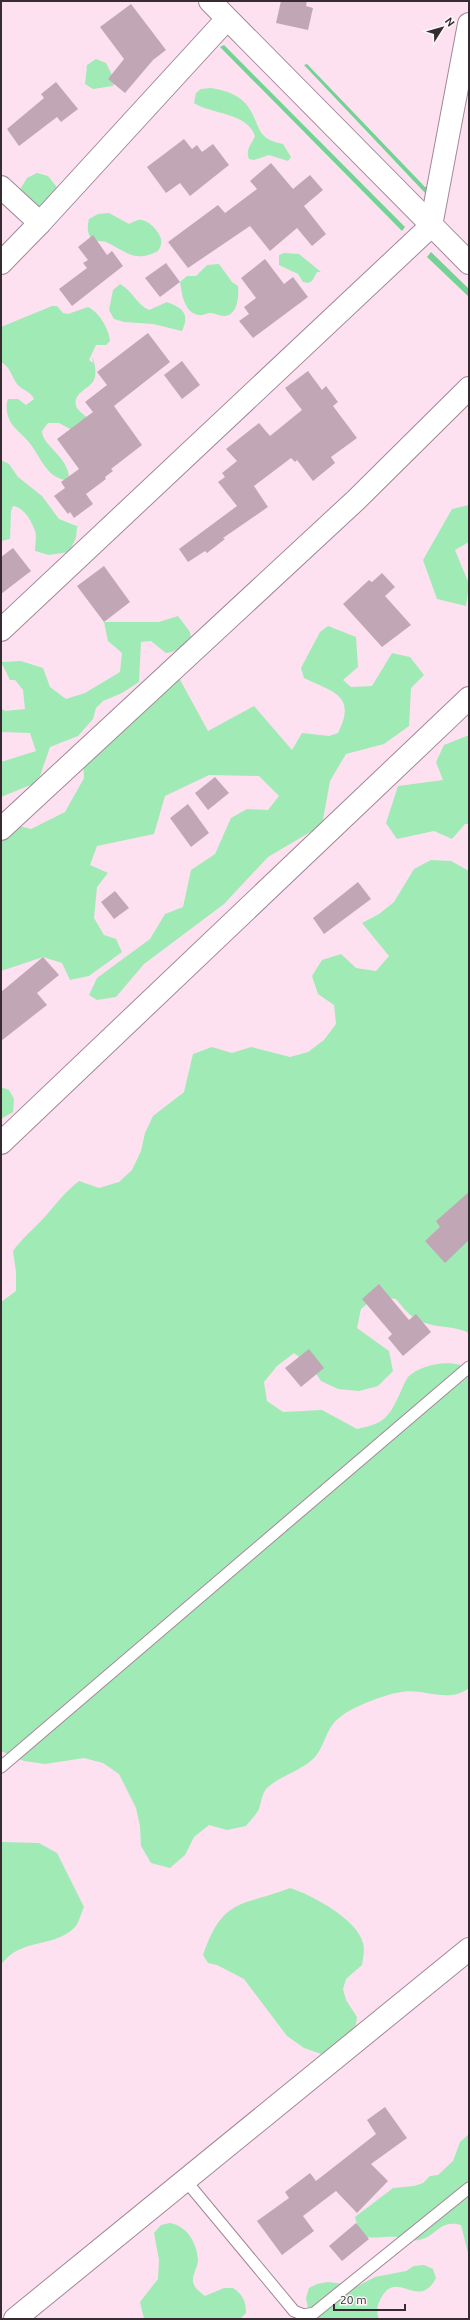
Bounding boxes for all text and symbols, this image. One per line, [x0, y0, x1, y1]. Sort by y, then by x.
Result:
north arrow [422, 8, 462, 48]
text: N [443, 15, 457, 29]
scale bar [334, 2286, 405, 2312]
text: 20 m [340, 2293, 367, 2306]

